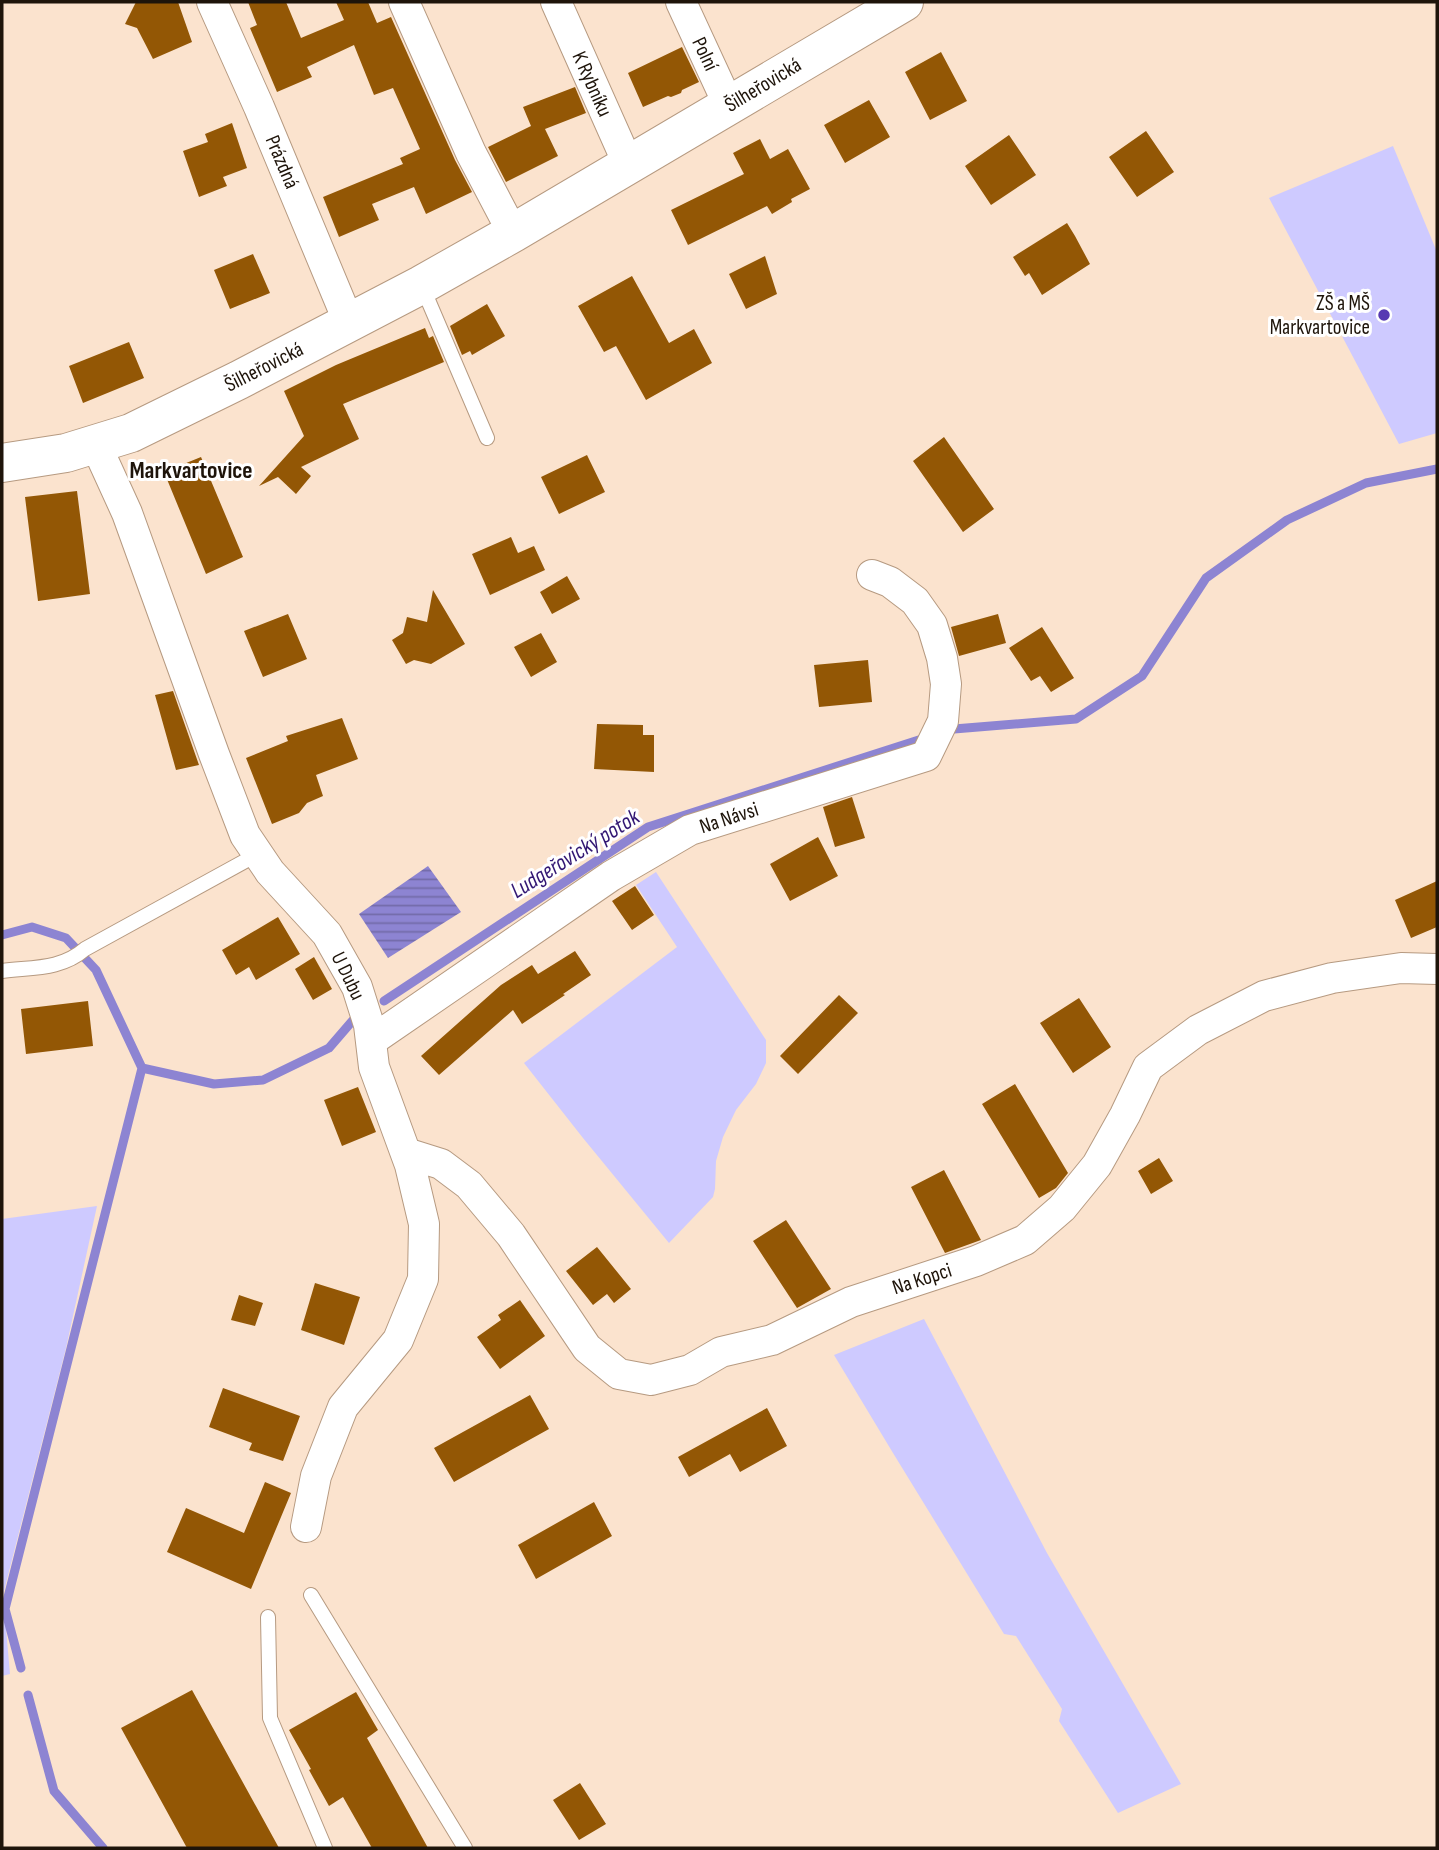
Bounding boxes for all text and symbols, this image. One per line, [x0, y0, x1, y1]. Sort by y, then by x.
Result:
street label: Polní [686, 33, 724, 75]
street label: K Rybníku [567, 47, 617, 121]
street label: Šilheřovická [720, 52, 806, 118]
street label: Prázdná [260, 131, 304, 193]
place label: ZŠ a MŠ Markvartovice [1270, 291, 1370, 340]
marker: ZŠ a MŠ Markvartovice [1376, 307, 1392, 323]
street label: Šilheřovická [220, 337, 308, 397]
district label: Markvartovice [129, 456, 253, 485]
street label: Na Návsi [696, 797, 762, 839]
water label: Ludgeřovický potok [505, 802, 646, 905]
street label: U Dubu [326, 948, 370, 1004]
street label: Na Kopci [889, 1258, 955, 1300]

